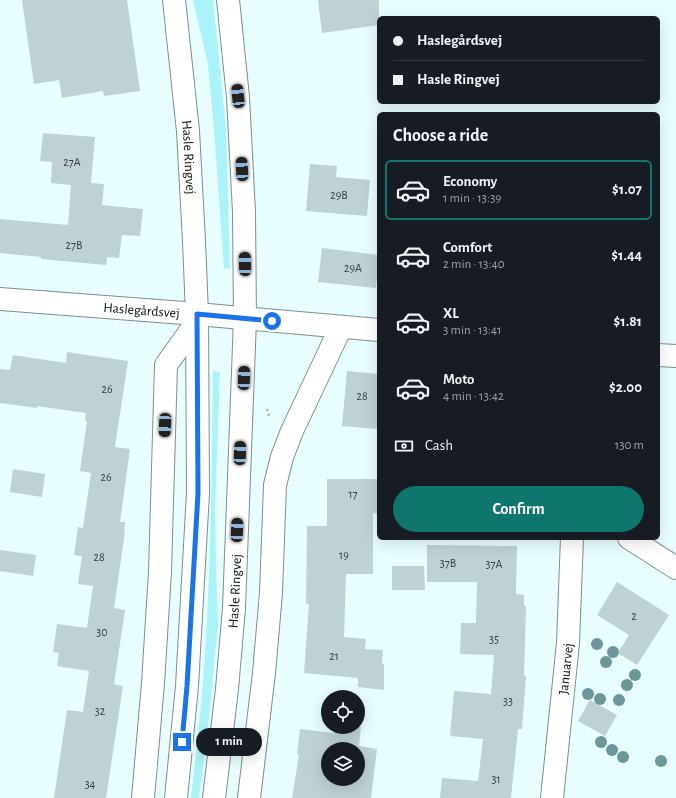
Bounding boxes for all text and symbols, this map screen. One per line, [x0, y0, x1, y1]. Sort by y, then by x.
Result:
text: Haslegårdsvej [417, 33, 502, 48]
text: Hasle Ringvej [417, 72, 500, 87]
car [231, 83, 245, 109]
street label: Hasle Ringvej [179, 119, 197, 195]
text: Choose a ride [393, 127, 488, 145]
house number: 27A [63, 156, 81, 168]
car [235, 157, 249, 181]
icon: car [395, 172, 431, 208]
text: Economy [443, 174, 497, 189]
text: $1.07 [612, 182, 642, 197]
house number: 29B [330, 189, 348, 201]
text: 1 min · 13:39 [443, 192, 501, 205]
icon: car [395, 238, 431, 274]
house number: 27B [66, 239, 82, 251]
text: Comfort [443, 240, 492, 255]
text: $1.44 [611, 248, 642, 263]
car [239, 252, 251, 276]
text: 2 min · 13:40 [443, 258, 505, 271]
house number: 29A [344, 262, 362, 274]
street label: Haslegårdsvej [103, 301, 180, 321]
icon: car [395, 304, 431, 340]
text: XL [443, 306, 459, 321]
route start [263, 312, 281, 330]
text: $1.81 [614, 314, 642, 329]
text: 3 min · 13:41 [443, 324, 502, 337]
car [238, 366, 250, 390]
icon: car [395, 370, 431, 406]
text: Moto [443, 372, 475, 387]
text: $2.00 [609, 380, 642, 395]
house number: 26 [101, 383, 113, 395]
house number: 28 [356, 390, 368, 402]
text: 4 min · 13:42 [443, 390, 504, 403]
car [159, 413, 171, 437]
icon: cash [393, 435, 415, 457]
text: Cash [425, 438, 453, 453]
text: 130 m [615, 439, 644, 452]
car [234, 441, 246, 465]
house number: 26 [100, 471, 112, 483]
button: Confirm [393, 486, 644, 532]
house number: 17 [348, 488, 358, 500]
car [231, 518, 243, 542]
house number: 19 [339, 549, 349, 561]
house number: 28 [93, 551, 105, 563]
street label: Hasle Ringvej [226, 554, 244, 629]
house number: 37B [440, 557, 456, 569]
house number: 37A [486, 558, 503, 570]
house number: 2 [631, 610, 637, 622]
house number: 30 [96, 626, 108, 638]
house number: 35 [489, 633, 499, 645]
street label: Januarvej [557, 642, 576, 695]
house number: 21 [329, 650, 339, 662]
map controls [321, 690, 365, 786]
button: locate [321, 690, 365, 734]
house number: 33 [503, 695, 513, 707]
house number: 32 [95, 705, 106, 717]
callout: 1 min [196, 728, 262, 756]
route end [173, 733, 191, 751]
text: 1 min [215, 735, 243, 748]
button: layers [321, 742, 365, 786]
house number: 31 [491, 773, 501, 785]
house number: 34 [85, 778, 96, 790]

